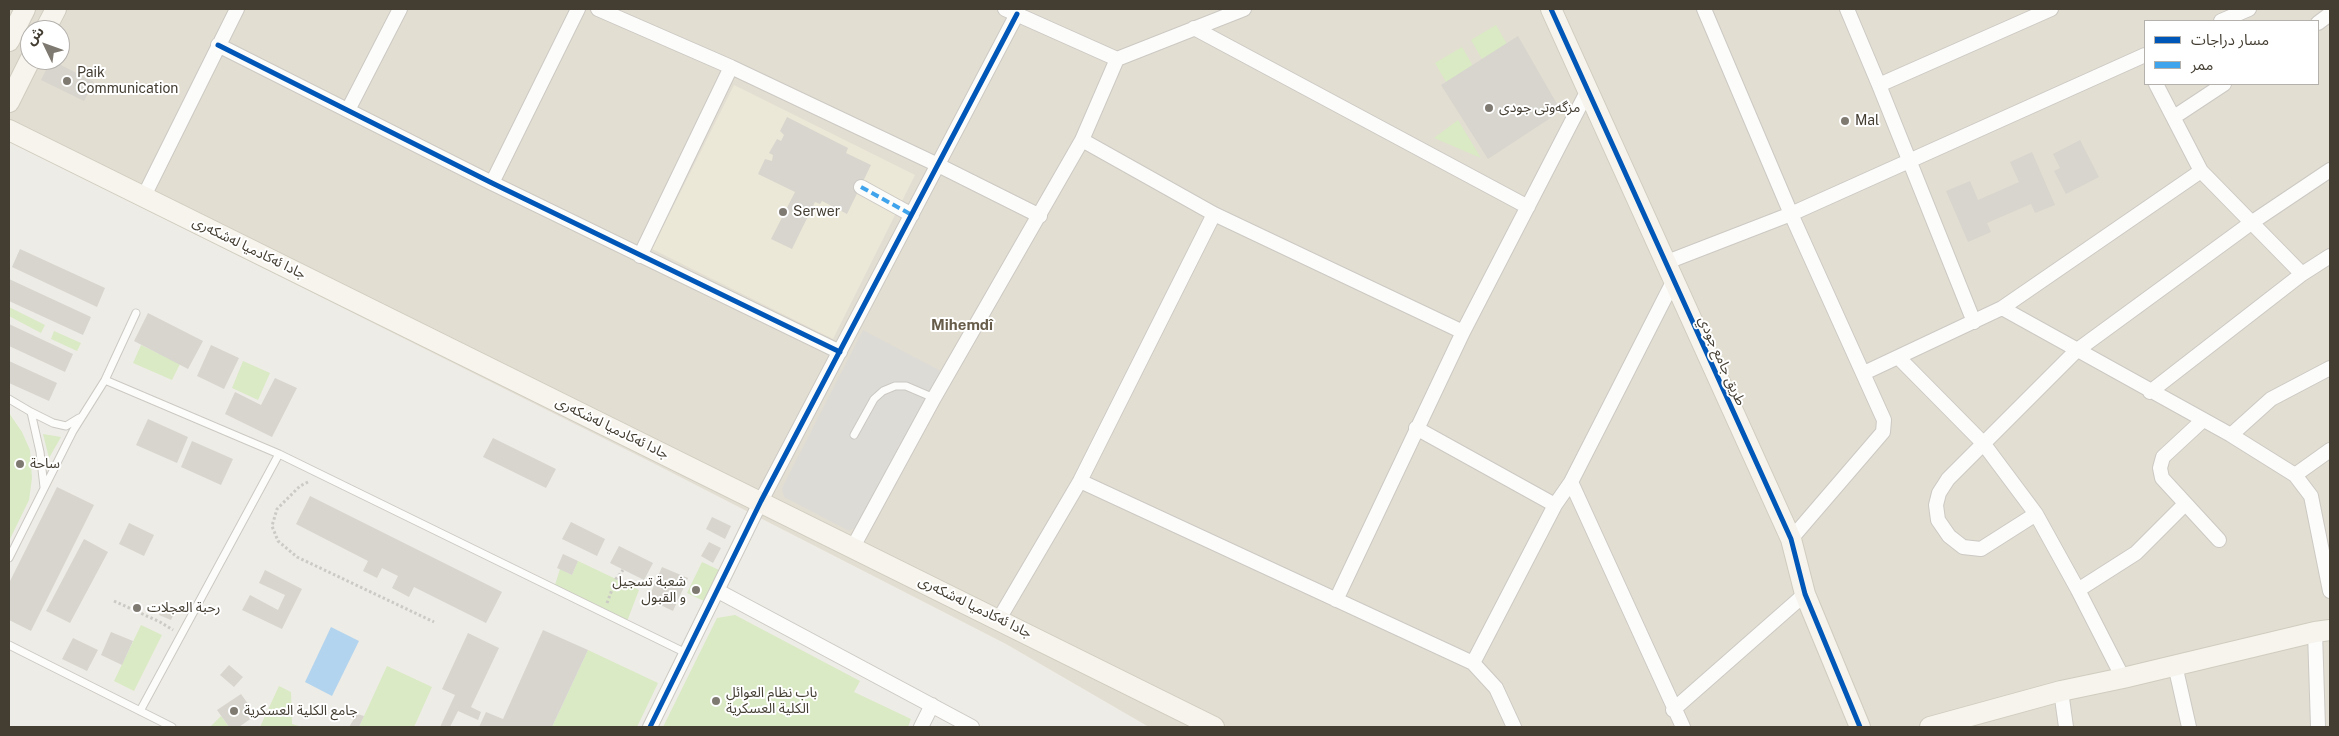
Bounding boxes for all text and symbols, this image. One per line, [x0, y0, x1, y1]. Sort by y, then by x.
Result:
north arrow [20, 20, 70, 70]
legend [2144, 20, 2319, 85]
text: ش [22, 23, 47, 48]
text: مسار دراجات [2191, 31, 2269, 48]
text: ممر [2191, 56, 2214, 73]
place label: Paik Communication [77, 65, 178, 98]
marker: Paik Communication [61, 75, 73, 87]
place label: مزگەوتی جودی [1499, 100, 1580, 116]
marker: مزگەوتی جودی [1483, 102, 1495, 114]
place label: Mal [1855, 113, 1879, 129]
marker: Mal [1839, 115, 1851, 127]
place label: Serwer [793, 204, 840, 220]
marker: Serwer [777, 206, 789, 218]
street label: جادا ئه‌كادميا له‌شكه‌رى [190, 213, 308, 283]
street label: طريق جامع جودي [1695, 314, 1749, 408]
district label: Mihemdî [931, 316, 993, 334]
street label: جادا ئه‌كادميا له‌شكه‌رى [553, 393, 671, 463]
place label: ساحة [30, 456, 60, 472]
marker: ساحة [14, 458, 26, 470]
street label: جادا ئه‌كادميا له‌شكه‌رى [916, 572, 1034, 642]
place label: شعبة تسجيل و القبول [612, 574, 686, 606]
marker: شعبة تسجيل و القبول [690, 584, 702, 596]
place label: رحبة العجلات [147, 600, 220, 616]
marker: رحبة العجلات [131, 602, 143, 614]
place label: باب نظام العوائل الكلية العسكرية [726, 685, 817, 718]
marker: باب نظام العوائل الكلية العسكرية [710, 695, 722, 707]
place label: جامع الكلية العسكرية [244, 703, 358, 719]
marker: جامع الكلية العسكرية [228, 705, 240, 717]

